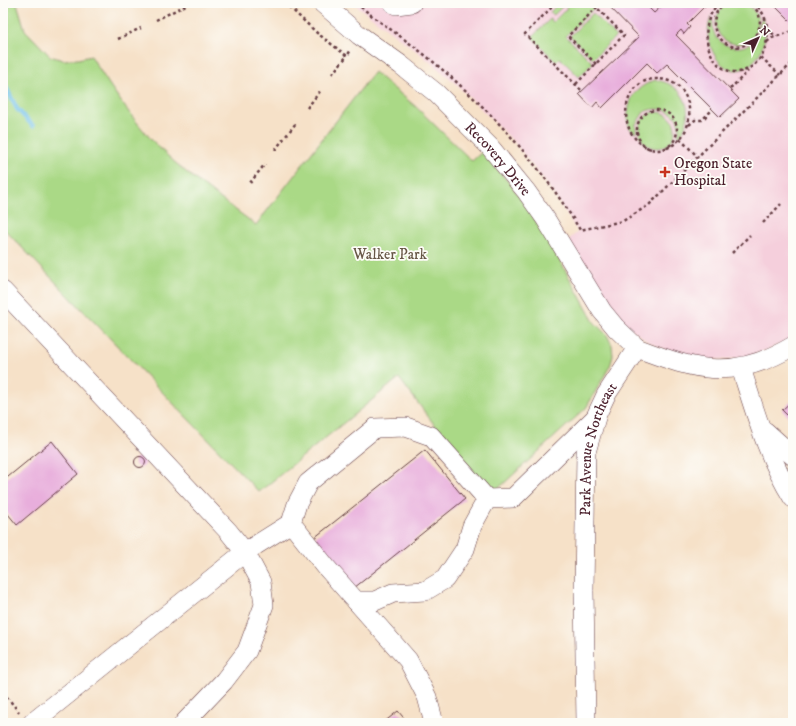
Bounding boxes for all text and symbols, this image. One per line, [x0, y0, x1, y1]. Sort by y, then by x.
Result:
north arrow [738, 18, 778, 58]
text: N [756, 23, 773, 40]
street label: Recovery Drive [461, 118, 536, 199]
place label: Oregon State Hospital [674, 154, 752, 190]
marker: Oregon State Hospital [659, 166, 671, 178]
park label: Walker Park [352, 245, 428, 264]
street label: Park Avenue Northeast [576, 379, 621, 516]

